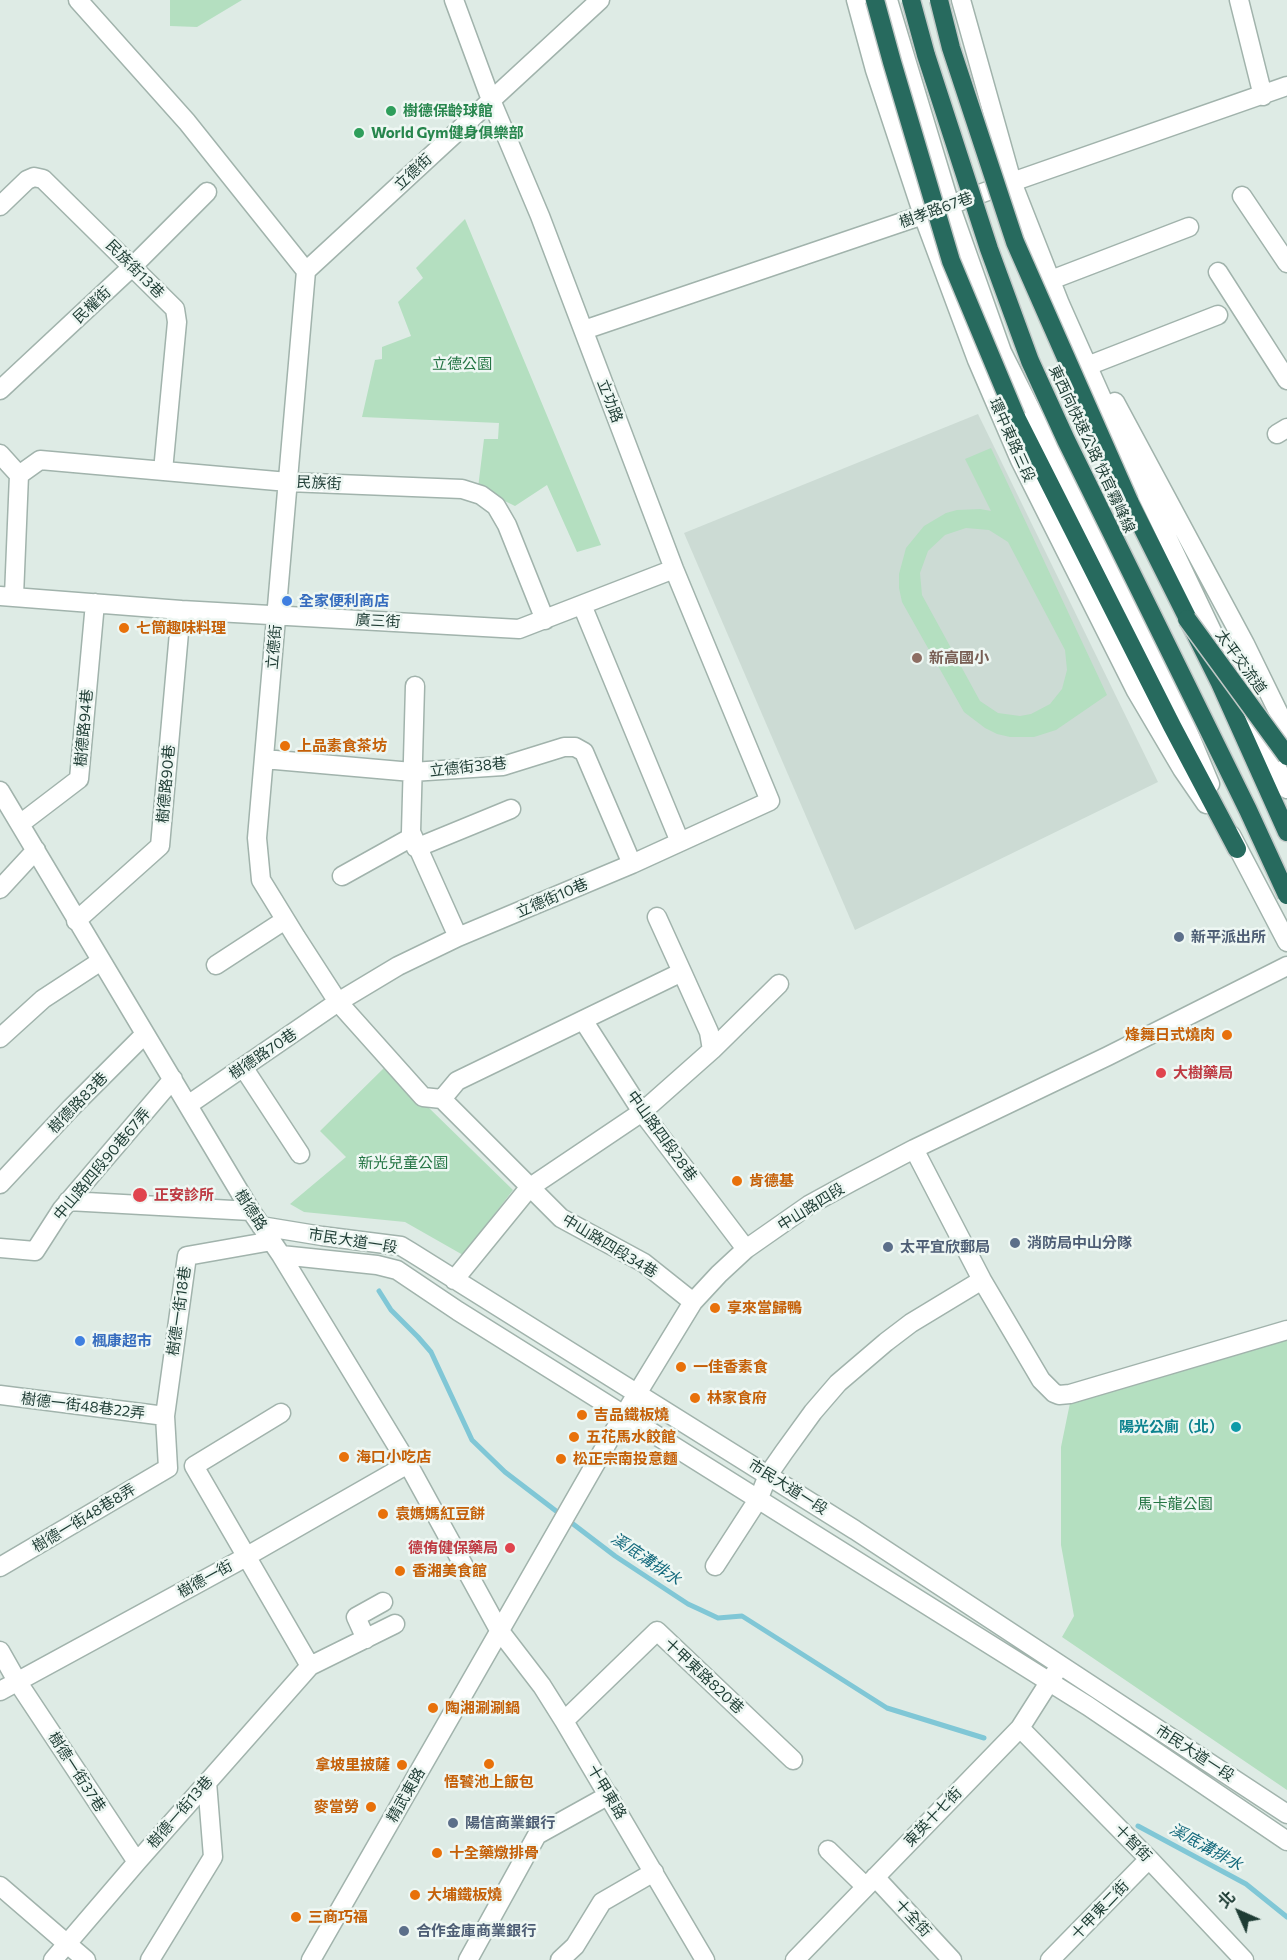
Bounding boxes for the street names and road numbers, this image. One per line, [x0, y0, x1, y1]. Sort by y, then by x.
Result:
street label: 立德街 [390, 150, 436, 194]
street label: 樹孝路67巷 [897, 188, 975, 232]
street label: 民族街13巷 [102, 236, 168, 302]
street label: 民權街 [69, 283, 115, 327]
street label: 東西向快速公路 快官霧峰線 [1045, 362, 1139, 536]
street label: 立功路 [594, 377, 626, 425]
street label: 環中東路三段 [985, 395, 1039, 485]
street label: 民族街 [296, 473, 342, 493]
street label: 廣三街 [355, 611, 401, 631]
street label: 立德街 [263, 624, 285, 670]
street label: 太平交流道 [1212, 626, 1270, 698]
street label: 樹德路94巷 [72, 688, 96, 768]
street label: 樹德路90巷 [154, 744, 178, 824]
street label: 立德街38巷 [428, 754, 508, 780]
street label: 立德街10巷 [513, 875, 591, 921]
street label: 樹德路70巷 [226, 1025, 300, 1083]
street label: 樹德路83巷 [45, 1069, 111, 1137]
street label: 中山路四段28巷 [623, 1087, 701, 1185]
street label: 中山路四段90巷67弄 [50, 1104, 154, 1224]
street label: 中山路四段 [774, 1179, 848, 1235]
street label: 樹德路 [231, 1186, 271, 1234]
street label: 中山路四段34巷 [559, 1211, 661, 1281]
street label: 市民大道一段 [307, 1225, 399, 1257]
street label: 樹德一街18巷 [164, 1265, 194, 1357]
street label: 樹德一街48巷22弄 [20, 1389, 146, 1423]
street label: 市民大道一段 [745, 1456, 831, 1518]
street label: 樹德一街48巷8弄 [29, 1480, 139, 1556]
street label: 樹德一街 [174, 1557, 236, 1601]
street label: 十甲東路820巷 [661, 1635, 747, 1717]
street label: 市民大道一段 [1152, 1721, 1238, 1785]
street label: 樹德一街37巷 [45, 1729, 109, 1815]
street label: 十甲東路 [584, 1762, 630, 1822]
street label: 精武東路 [383, 1765, 429, 1825]
street label: 樹德一街13巷 [144, 1772, 216, 1852]
street label: 東英十七街 [900, 1784, 966, 1850]
street label: 十智街 [1111, 1821, 1155, 1865]
street label: 十甲東二街 [1067, 1877, 1133, 1943]
street label: 十全街 [891, 1895, 935, 1941]

